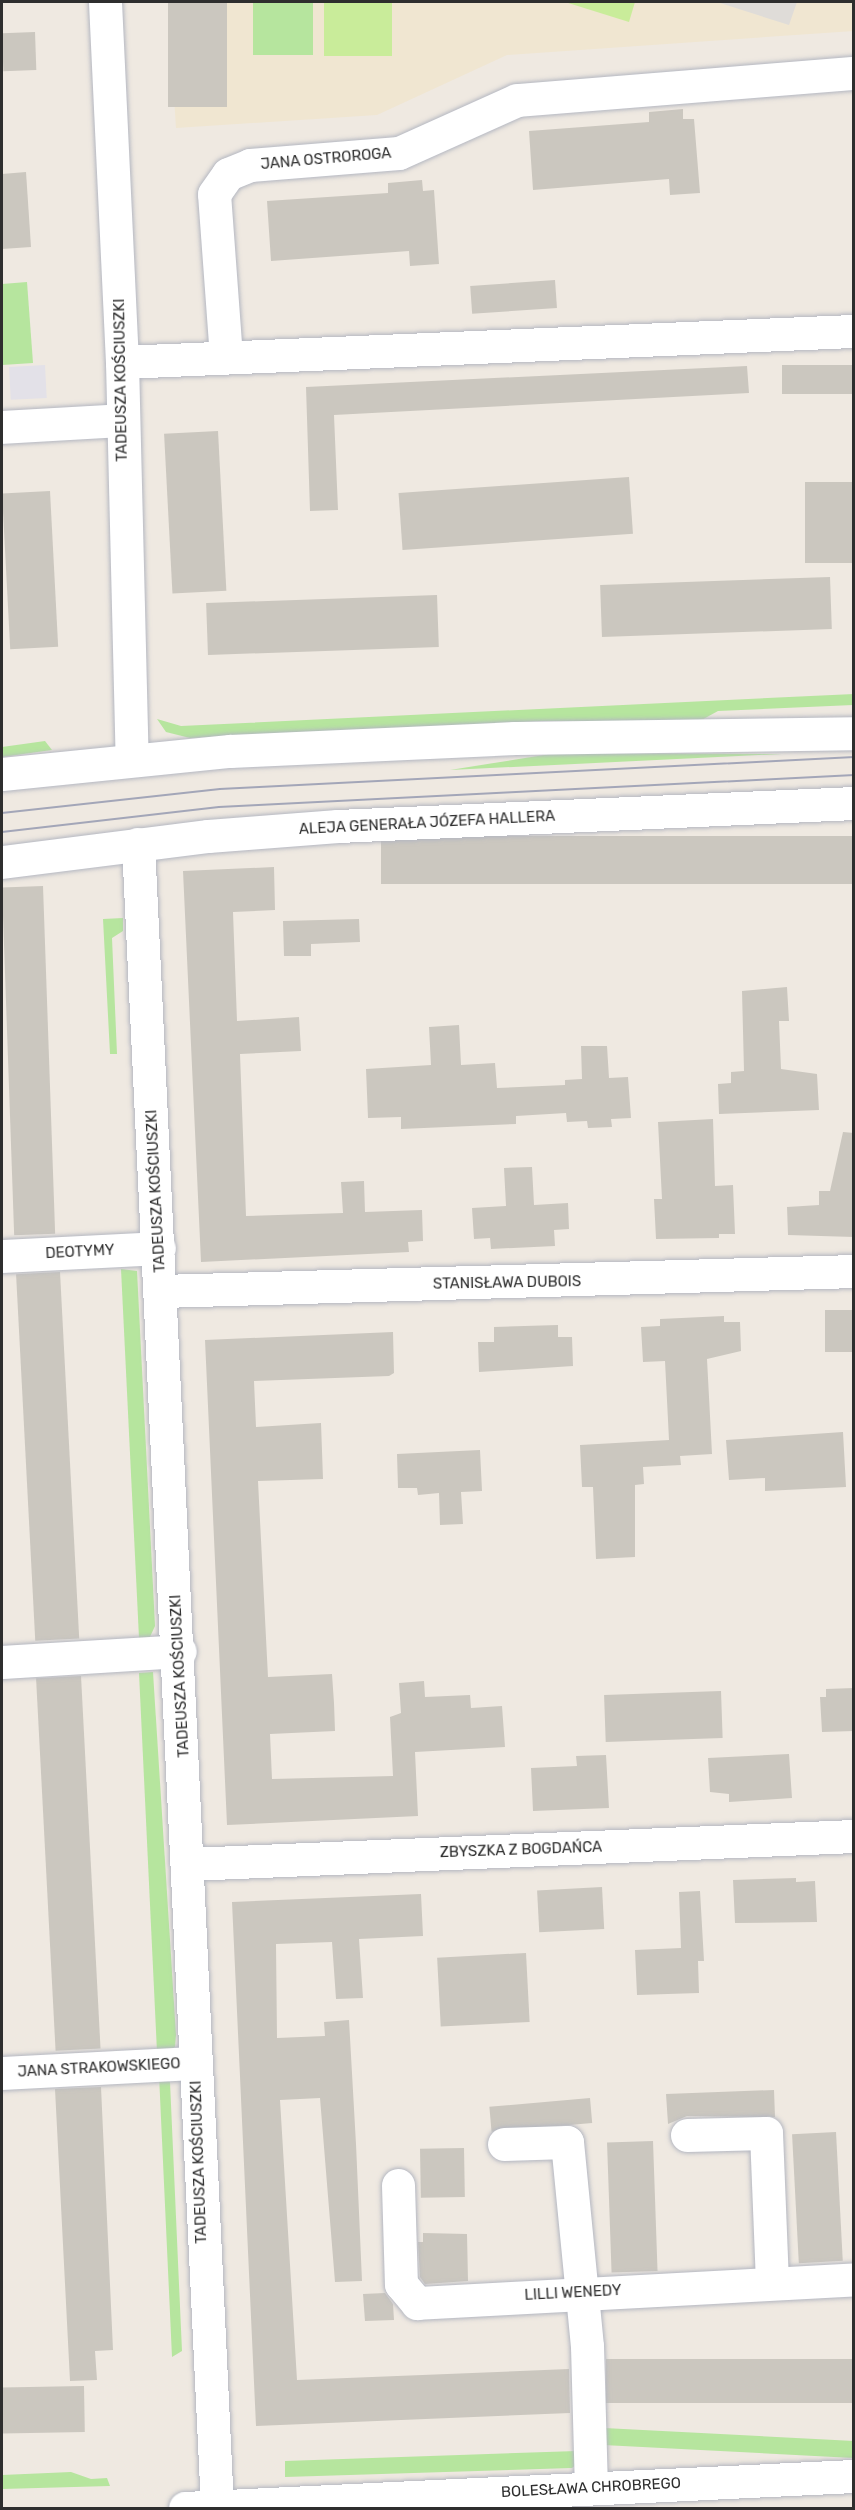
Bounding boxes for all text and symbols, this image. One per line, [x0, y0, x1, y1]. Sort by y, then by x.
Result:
street label: JANA OSTROROGA [260, 144, 392, 174]
street label: TADEUSZA KOŚCIUSZKI [111, 298, 131, 462]
street label: ALEJA GENERAŁA JÓZEFA HALLERA [298, 807, 556, 839]
street label: TADEUSZA KOŚCIUSZKI [143, 1109, 169, 1273]
street label: DEOTYMY [45, 1241, 115, 1263]
street label: STANISŁAWA DUBOIS [433, 1273, 581, 1293]
street label: TADEUSZA KOŚCIUSZKI [167, 1594, 193, 1758]
street label: ZBYSZKA Z BOGDAŃCA [439, 1838, 603, 1862]
street label: JANA STRAKOWSKIEGO [17, 2055, 181, 2081]
street label: TADEUSZA KOŚCIUSZKI [187, 2080, 211, 2244]
street label: LILLI WENEDY [524, 2281, 622, 2305]
street label: BOLESŁAWA CHROBREGO [500, 2474, 682, 2502]

